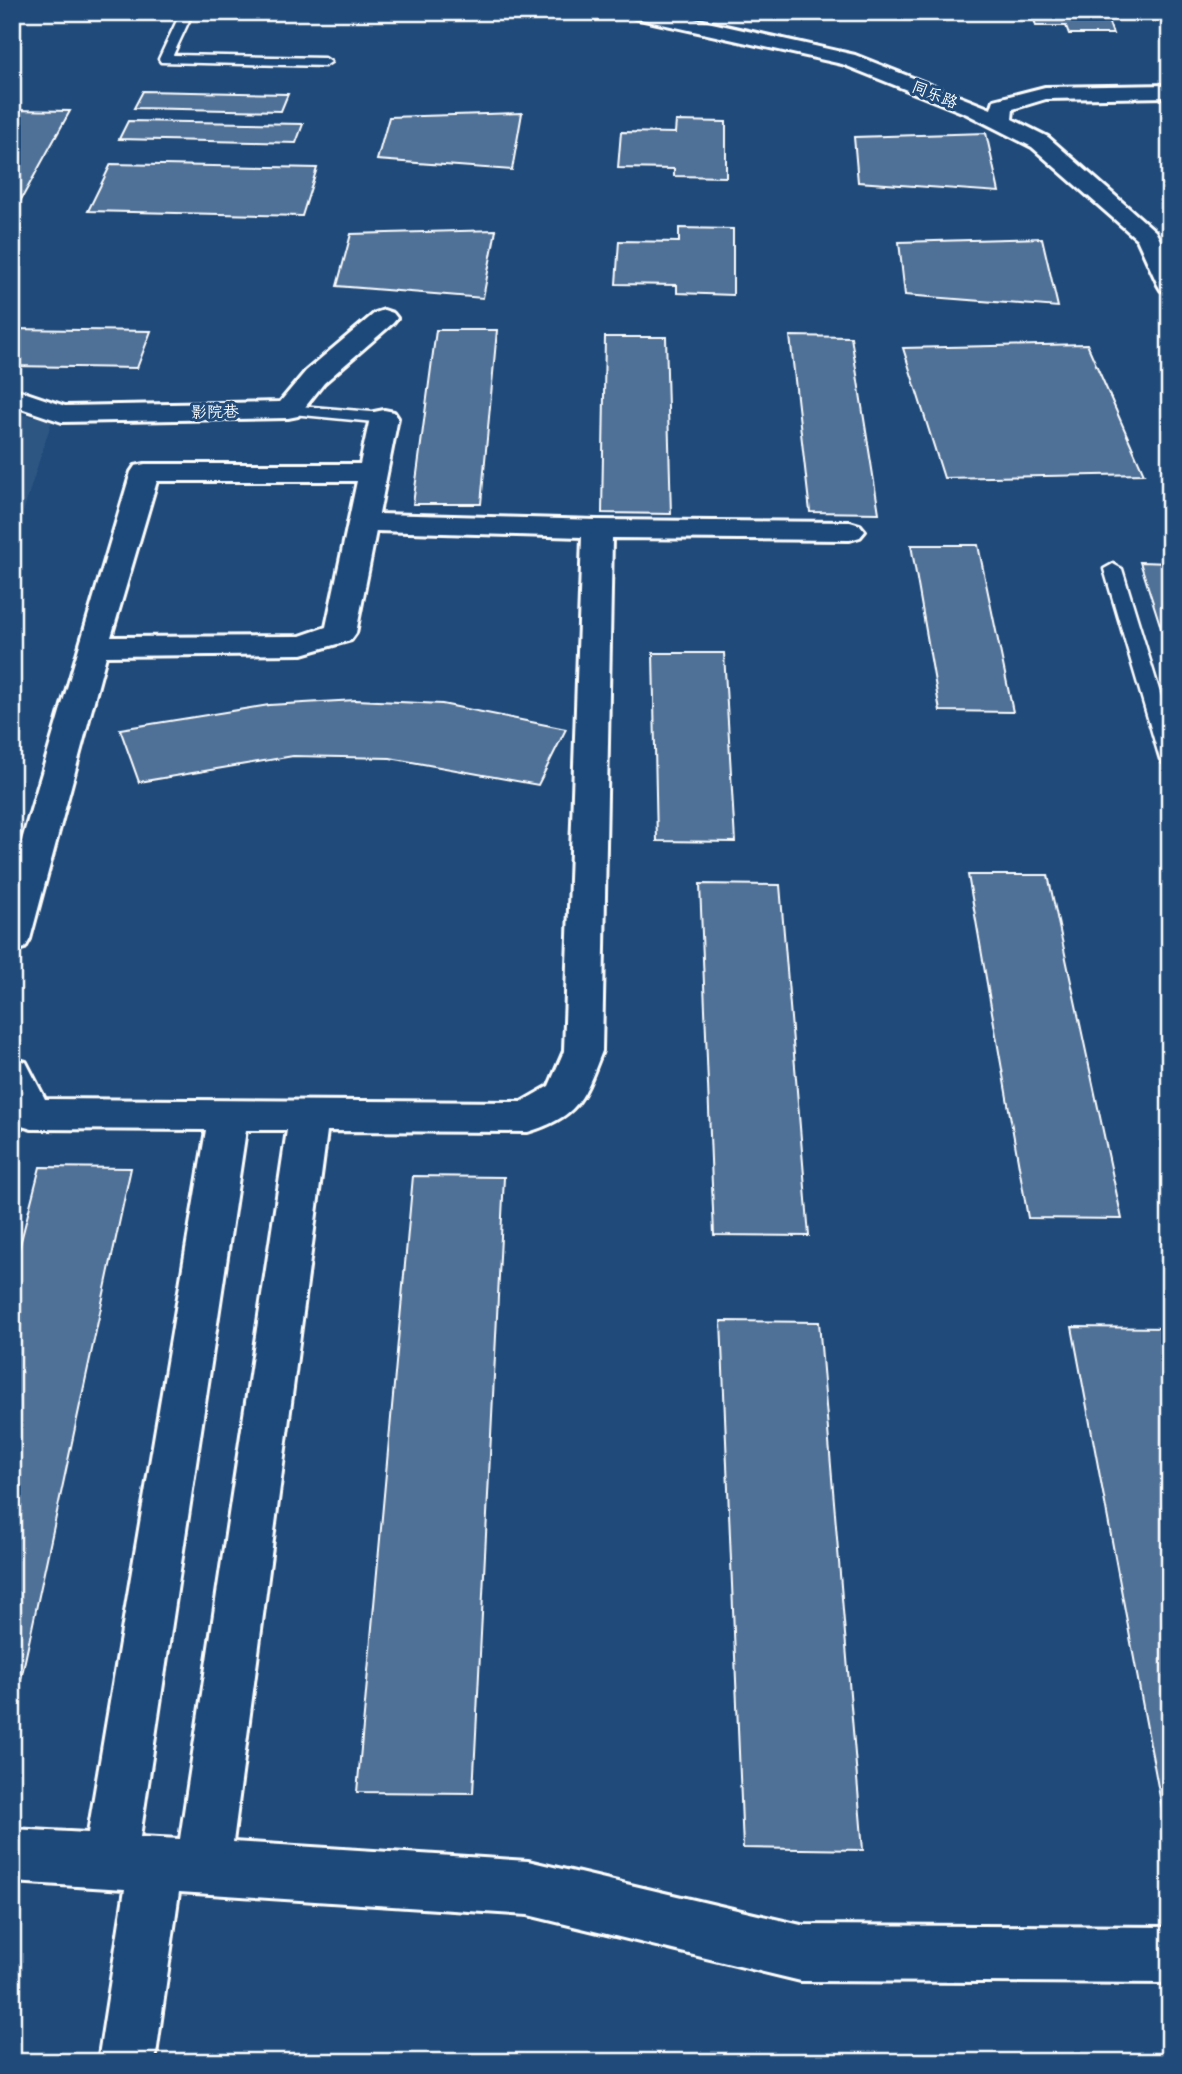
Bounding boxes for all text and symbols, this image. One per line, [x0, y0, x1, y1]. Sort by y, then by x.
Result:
street label: 同乐路 [909, 76, 961, 112]
street label: 影院巷 [191, 401, 239, 421]

